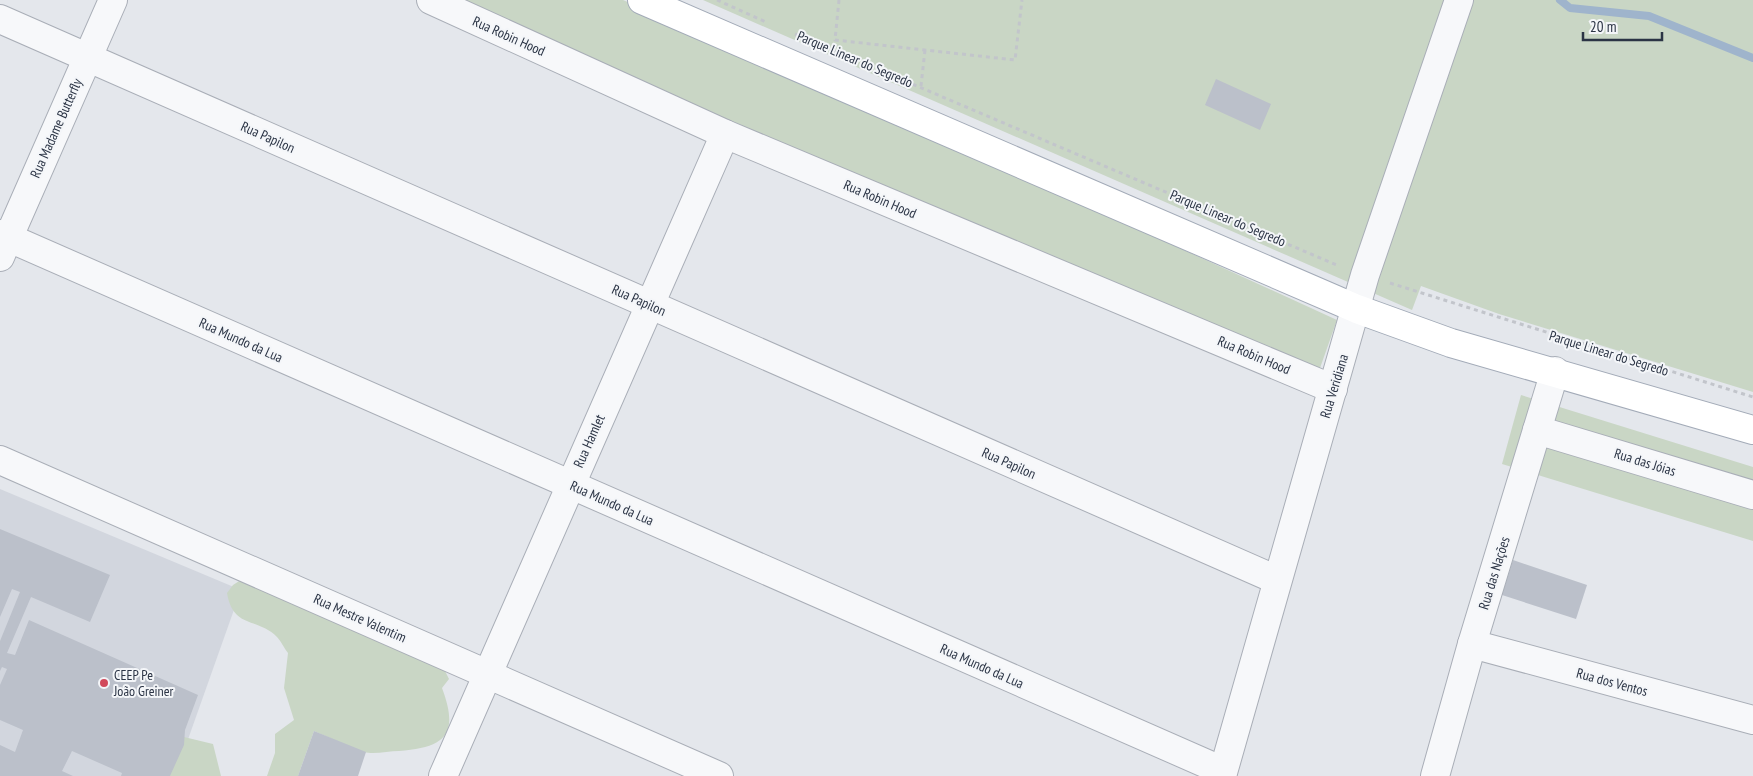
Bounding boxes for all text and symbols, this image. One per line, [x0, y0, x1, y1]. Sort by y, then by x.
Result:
scale bar [1583, 10, 1662, 42]
street label: Rua Robin Hood [470, 12, 548, 60]
text: 20 m [1590, 17, 1616, 36]
street label: Parque Linear do Segredo [794, 26, 916, 92]
street label: Rua Madame Butterfly [26, 75, 86, 181]
street label: Rua Papilon [238, 117, 298, 157]
street label: Rua Robin Hood [841, 176, 919, 222]
street label: Parque Linear do Segredo [1167, 185, 1289, 251]
street label: Rua Papilon [609, 280, 669, 320]
street label: Rua Mundo da Lua [196, 314, 286, 366]
street label: Parque Linear do Segredo [1547, 326, 1671, 380]
street label: Rua Robin Hood [1215, 332, 1293, 378]
street label: Rua Veridiana [1316, 352, 1352, 420]
street label: Rua Hamlet [569, 411, 609, 470]
street label: Rua Papilon [979, 443, 1039, 483]
street label: Rua das Jóias [1612, 444, 1678, 480]
street label: Rua Mundo da Lua [567, 477, 657, 529]
street label: Rua das Nações [1474, 534, 1514, 612]
street label: Rua Mestre Valentim [311, 590, 409, 646]
street label: Rua Mundo da Lua [937, 640, 1027, 692]
street label: Rua dos Ventos [1574, 664, 1650, 700]
place label: CEEP Pe João Greiner [113, 666, 174, 700]
marker: CEEP Pe João Greiner [98, 677, 110, 689]

